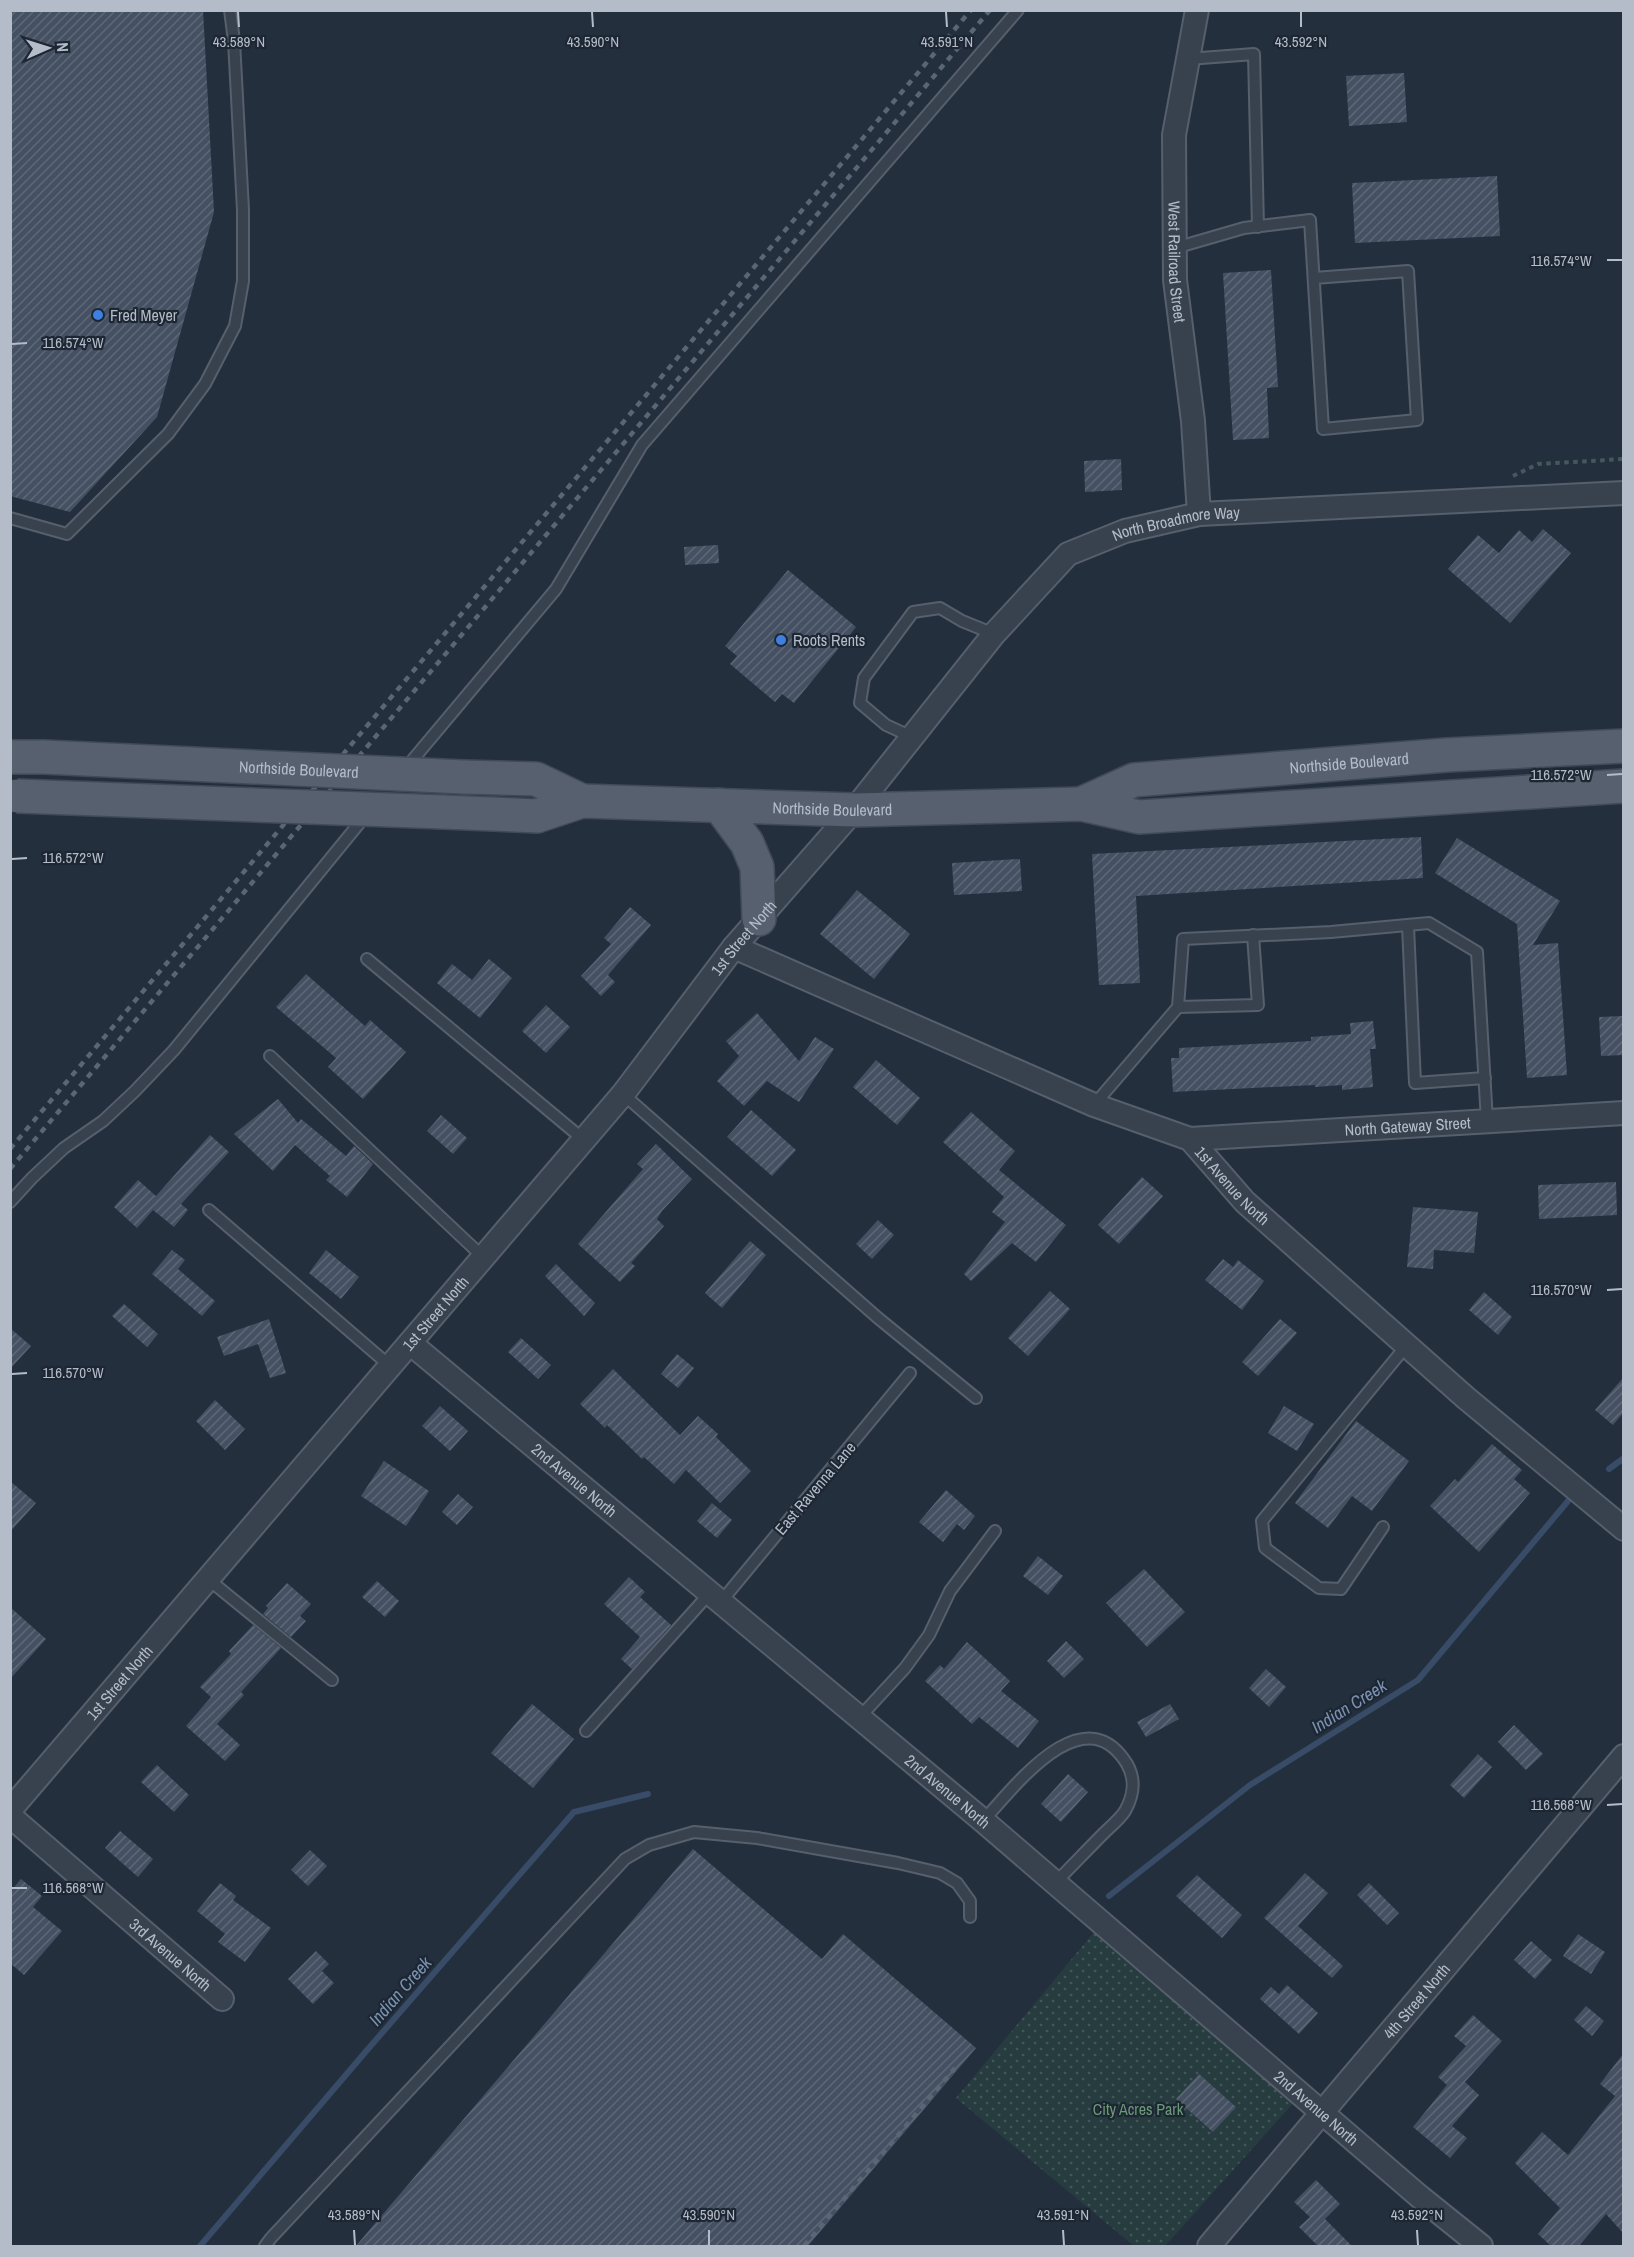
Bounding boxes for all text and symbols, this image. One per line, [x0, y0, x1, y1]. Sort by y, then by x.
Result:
north arrow [18, 18, 78, 78]
text: 43.589°N [213, 31, 265, 52]
text: 43.590°N [567, 31, 619, 52]
text: 43.591°N [921, 31, 973, 52]
text: 43.592°N [1275, 31, 1327, 52]
text: N [52, 42, 74, 53]
street label: West Railroad Street [1163, 201, 1191, 324]
text: 116.574°W [1530, 250, 1592, 271]
place label: Fred Meyer [110, 304, 178, 326]
marker: Fred Meyer [91, 308, 105, 322]
text: 116.574°W [42, 332, 104, 353]
street label: North Broadmore Way [1109, 501, 1241, 546]
place label: Roots Rents [793, 629, 865, 651]
marker: Roots Rents [774, 633, 788, 647]
street label: Northside Boulevard [1289, 747, 1410, 779]
street label: Northside Boulevard [238, 755, 359, 783]
text: 116.572°W [1530, 764, 1592, 785]
street label: Northside Boulevard [772, 796, 892, 821]
text: 116.572°W [42, 847, 104, 868]
street label: 1st Street North [705, 895, 781, 980]
street label: North Gateway Street [1344, 1111, 1472, 1141]
street label: 1st Avenue North [1190, 1141, 1274, 1230]
street label: 1st Street North [397, 1271, 474, 1355]
text: 116.570°W [1530, 1279, 1592, 1300]
text: 116.570°W [42, 1362, 104, 1383]
street label: East Ravenna Lane [770, 1437, 860, 1539]
street label: 2nd Avenue North [527, 1438, 622, 1522]
street label: 1st Street North [81, 1640, 158, 1724]
water label: Indian Creek [1307, 1673, 1392, 1739]
street label: 2nd Avenue North [900, 1749, 995, 1833]
text: 116.568°W [1530, 1794, 1592, 1815]
text: 116.568°W [42, 1877, 104, 1898]
street label: 3rd Avenue North [125, 1913, 216, 1996]
water label: Indian Creek [363, 1950, 438, 2031]
street label: 4th Street North [1378, 1959, 1455, 2044]
street label: 2nd Avenue North [1269, 2065, 1363, 2150]
park label: City Acres Park [1093, 2098, 1184, 2120]
text: 43.589°N [328, 2204, 380, 2225]
text: 43.590°N [683, 2204, 735, 2225]
text: 43.591°N [1037, 2204, 1089, 2225]
text: 43.592°N [1391, 2204, 1443, 2225]

